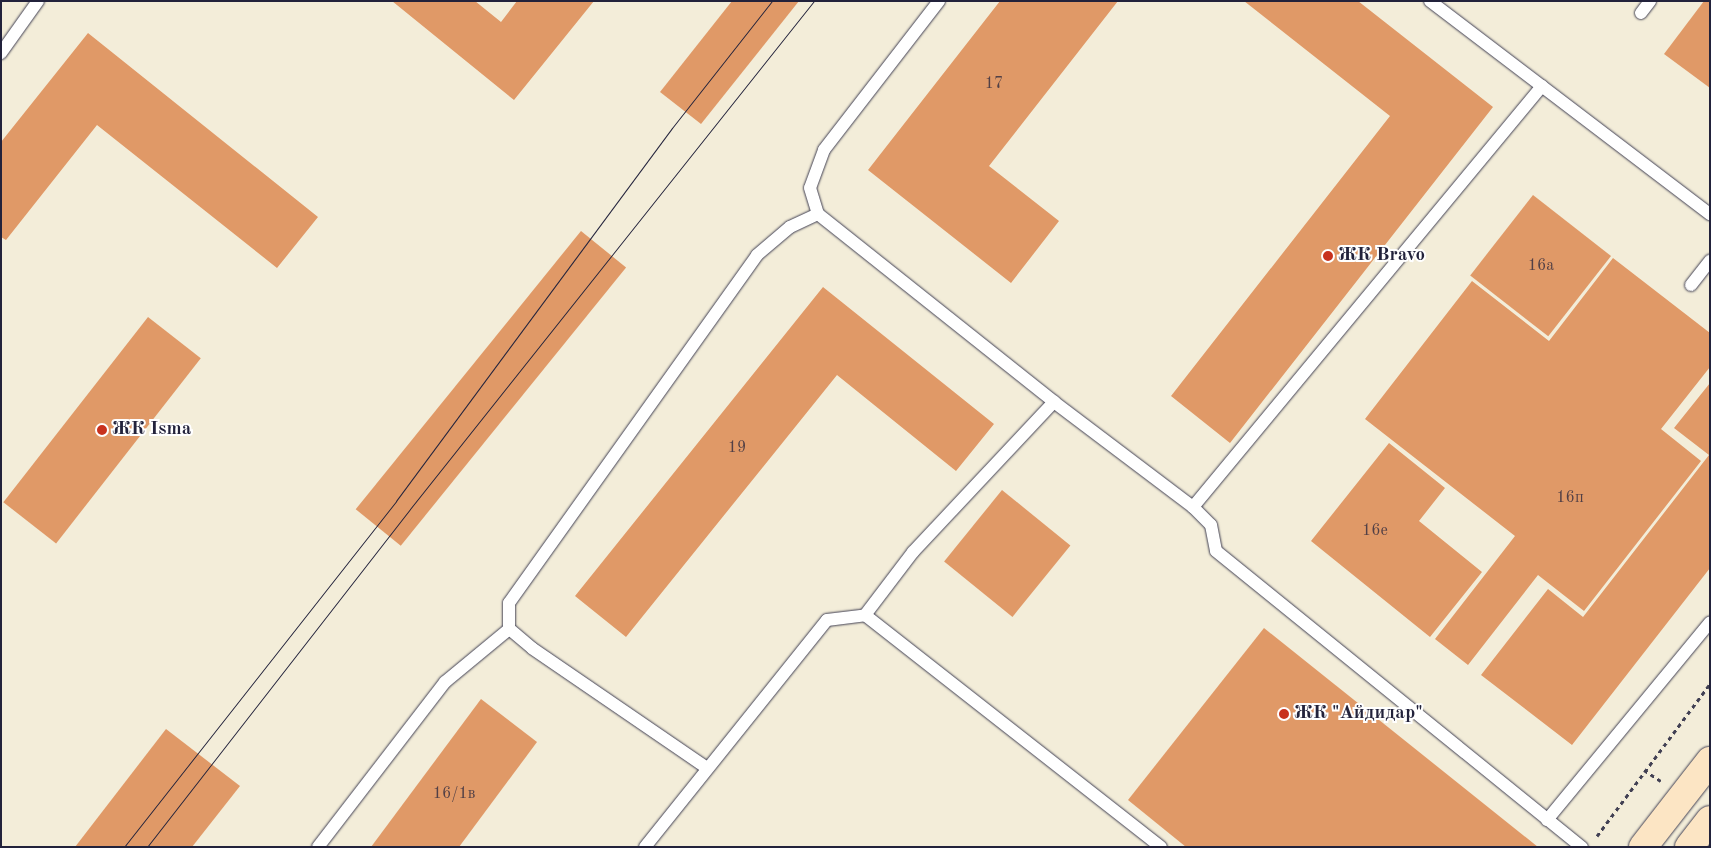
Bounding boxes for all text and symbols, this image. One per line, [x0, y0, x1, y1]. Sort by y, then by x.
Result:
house number: 17 [985, 74, 1003, 94]
place label: ЖК Bravo [1338, 245, 1425, 267]
marker: ЖК Bravo [1322, 250, 1334, 262]
house number: 16а [1528, 256, 1554, 276]
place label: ЖК Isma [112, 419, 191, 441]
marker: ЖК Isma [96, 424, 108, 436]
house number: 19 [728, 438, 746, 458]
house number: 16п [1556, 488, 1584, 508]
house number: 16е [1362, 521, 1388, 541]
place label: ЖК "Айдидар" [1294, 703, 1423, 725]
marker: ЖК "Айдидар" [1278, 708, 1290, 720]
house number: 16/1в [433, 784, 475, 804]

